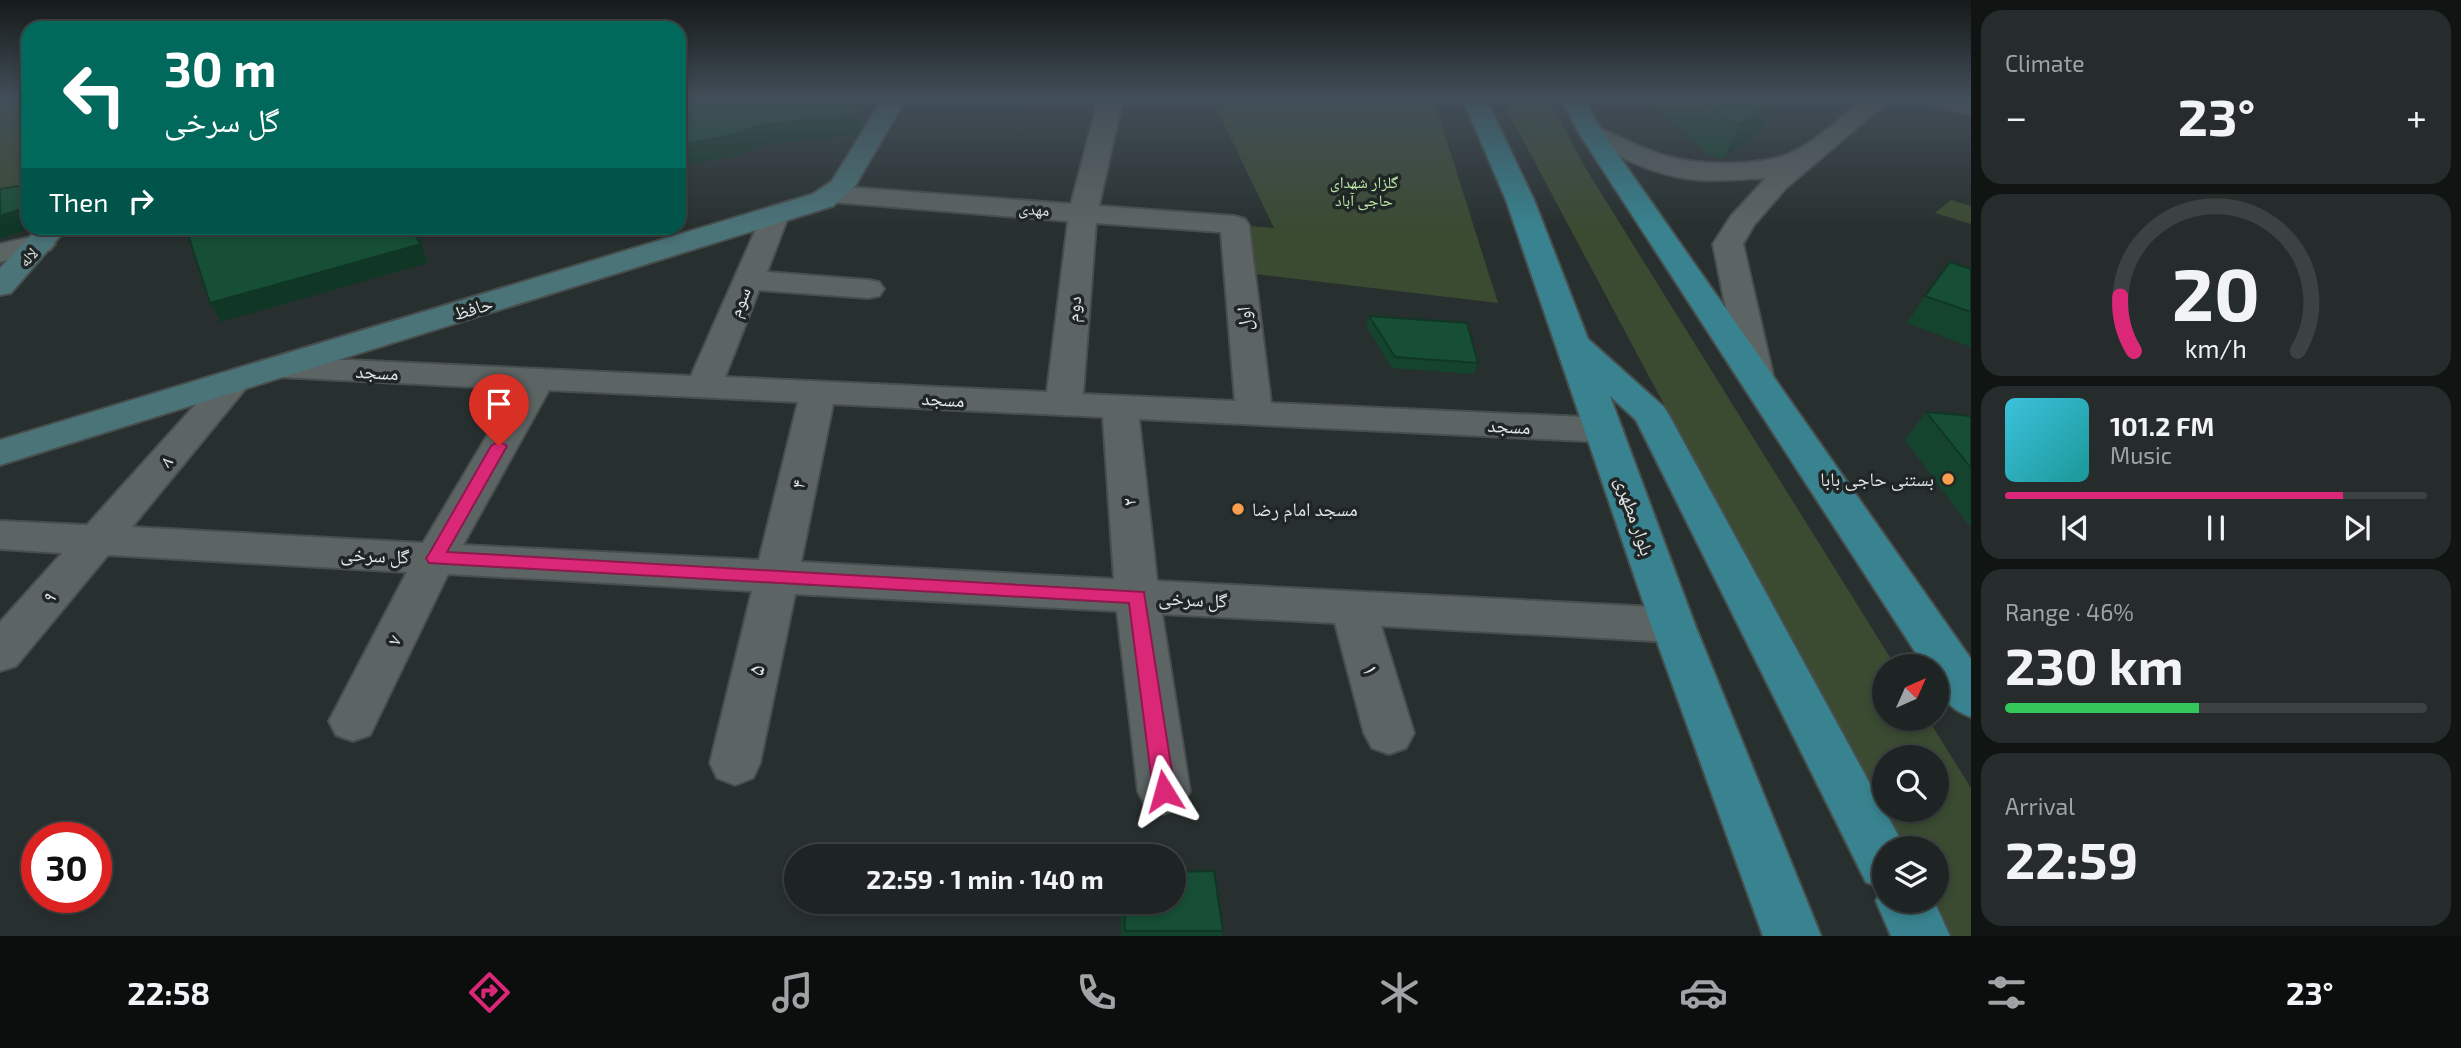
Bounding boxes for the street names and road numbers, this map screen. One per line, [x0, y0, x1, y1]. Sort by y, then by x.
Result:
street label: مهدی [1018, 198, 1050, 221]
street label: لاله [14, 243, 41, 270]
street label: سوم [722, 283, 758, 321]
street label: حافظ [451, 291, 495, 324]
street label: دوم [1060, 295, 1088, 323]
street label: اول [1231, 305, 1257, 333]
street label: مسجد [355, 359, 399, 384]
street label: مسجد [921, 386, 965, 411]
street label: مسجد [1487, 413, 1531, 438]
street label: ۸ [154, 450, 177, 471]
street label: بلوار مطهری [1610, 473, 1660, 559]
street label: ۴ [785, 477, 810, 491]
street label: ۲ [1117, 497, 1140, 507]
street label: گل سرخی [340, 541, 410, 569]
street label: گل سرخی [1158, 585, 1228, 613]
street label: ۹ [37, 586, 60, 607]
street label: ۷ [381, 630, 406, 649]
street label: ۱ [1357, 661, 1387, 679]
street label: ۵ [740, 662, 770, 678]

